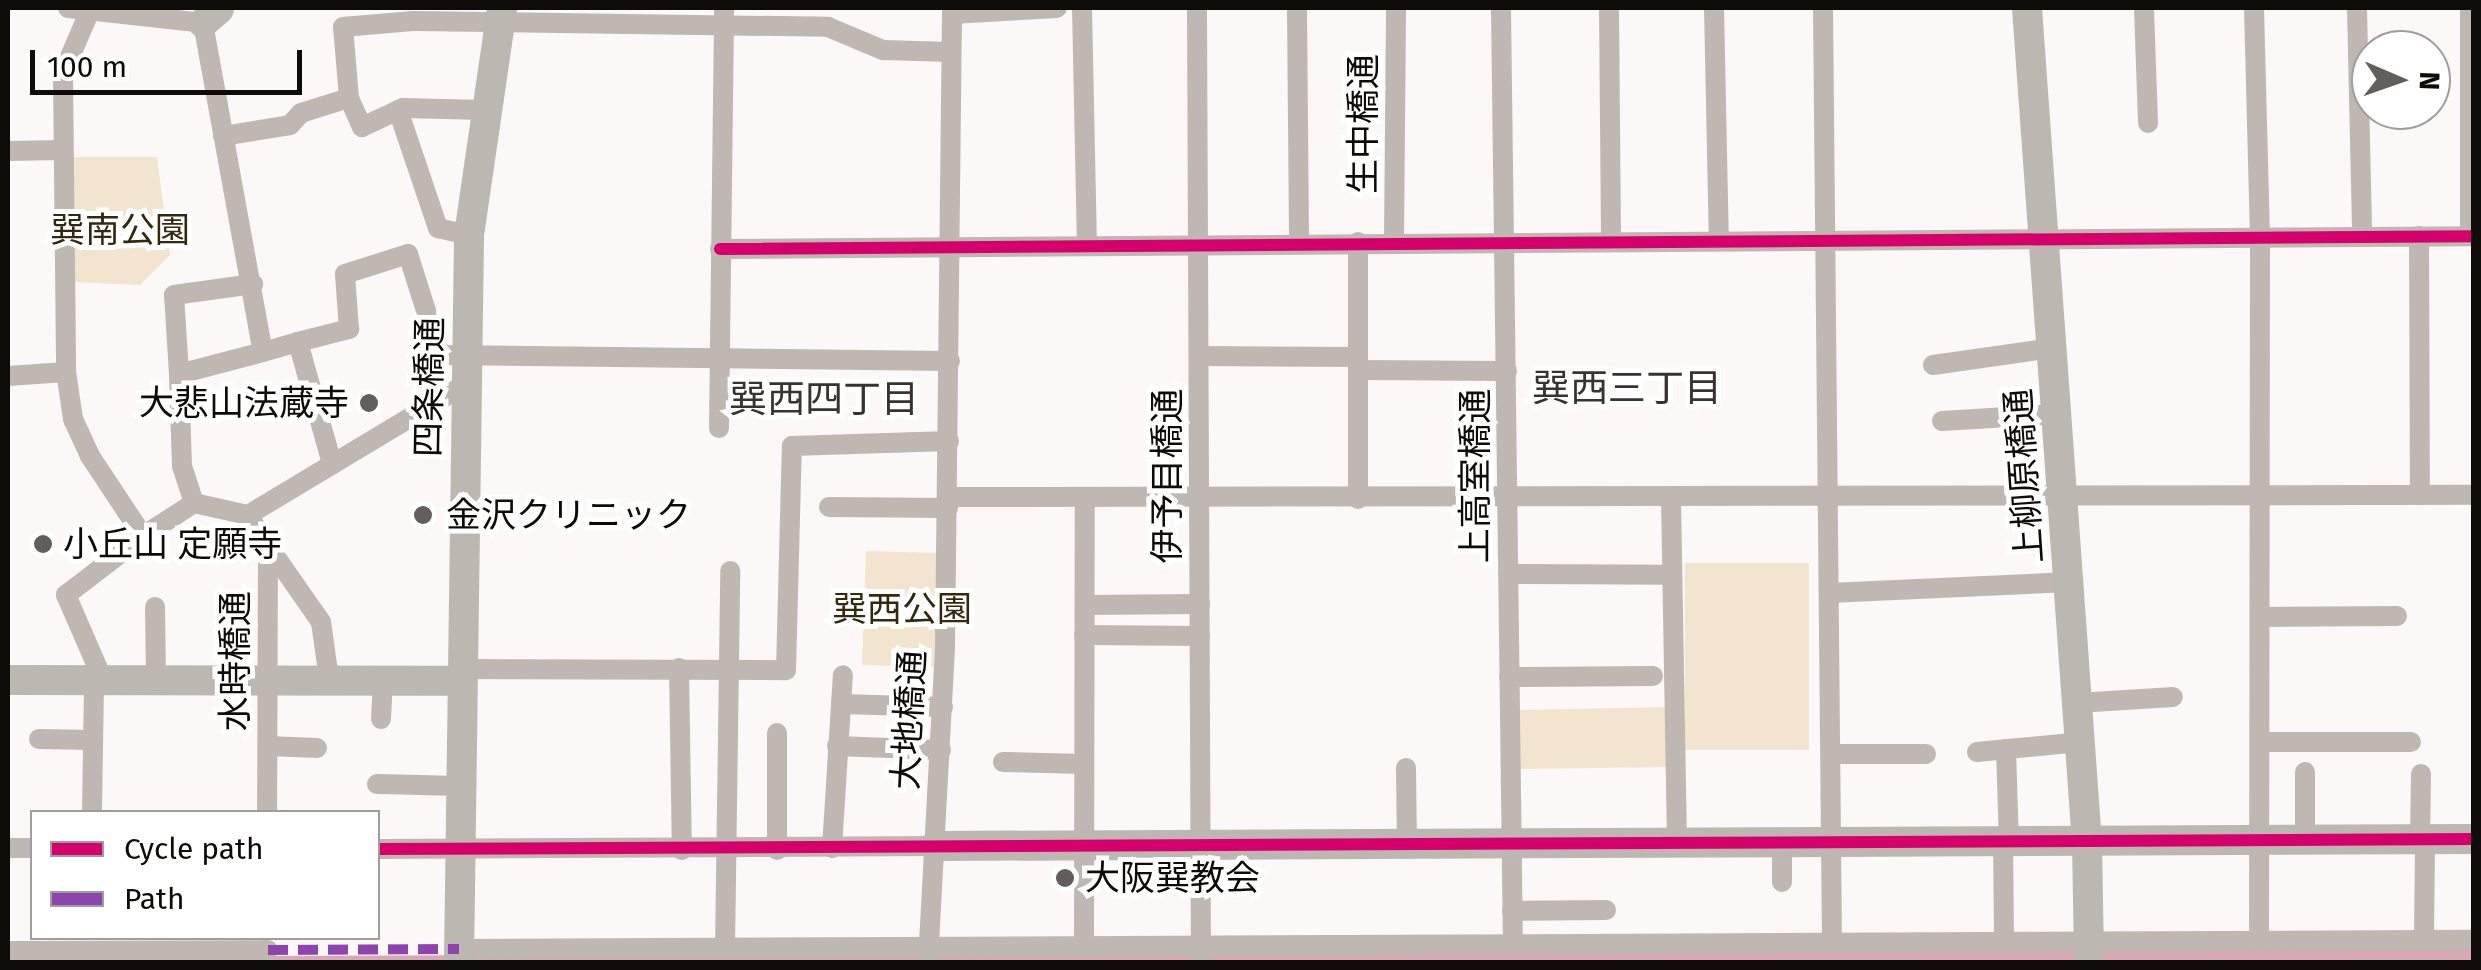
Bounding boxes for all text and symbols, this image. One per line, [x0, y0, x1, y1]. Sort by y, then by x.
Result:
scale bar [35, 30, 308, 92]
north arrow [2351, 30, 2451, 130]
text: 100 m [47, 49, 127, 85]
street label: 生中橋通 [1342, 54, 1384, 194]
text: N [2413, 71, 2446, 91]
park label: 巽南公園 [50, 209, 190, 251]
street label: 四条橋通 [407, 317, 451, 457]
district label: 巽西三丁目 [1532, 366, 1722, 412]
district label: 巽西四丁目 [729, 377, 919, 423]
place label: 大悲山法蔵寺 [139, 382, 349, 424]
street label: 上柳原橋通 [1997, 387, 2051, 565]
street label: 伊予目橋通 [1146, 389, 1188, 563]
street label: 上高室橋通 [1454, 389, 1496, 563]
marker: 大悲山法蔵寺 [358, 392, 380, 414]
place label: 金沢クリニック [446, 494, 691, 536]
marker: 金沢クリニック [410, 502, 436, 528]
place label: 小丘山 定願寺 [63, 523, 282, 565]
marker: 小丘山 定願寺 [32, 533, 54, 555]
park label: 巽西公園 [832, 588, 972, 630]
street label: 水時橋通 [214, 591, 256, 731]
street label: 大地橋通 [884, 649, 934, 791]
legend [30, 810, 380, 940]
text: Cycle path [124, 831, 263, 867]
place label: 大阪巽教会 [1085, 857, 1260, 899]
marker: 大阪巽教会 [1054, 867, 1076, 889]
text: Path [124, 881, 185, 917]

